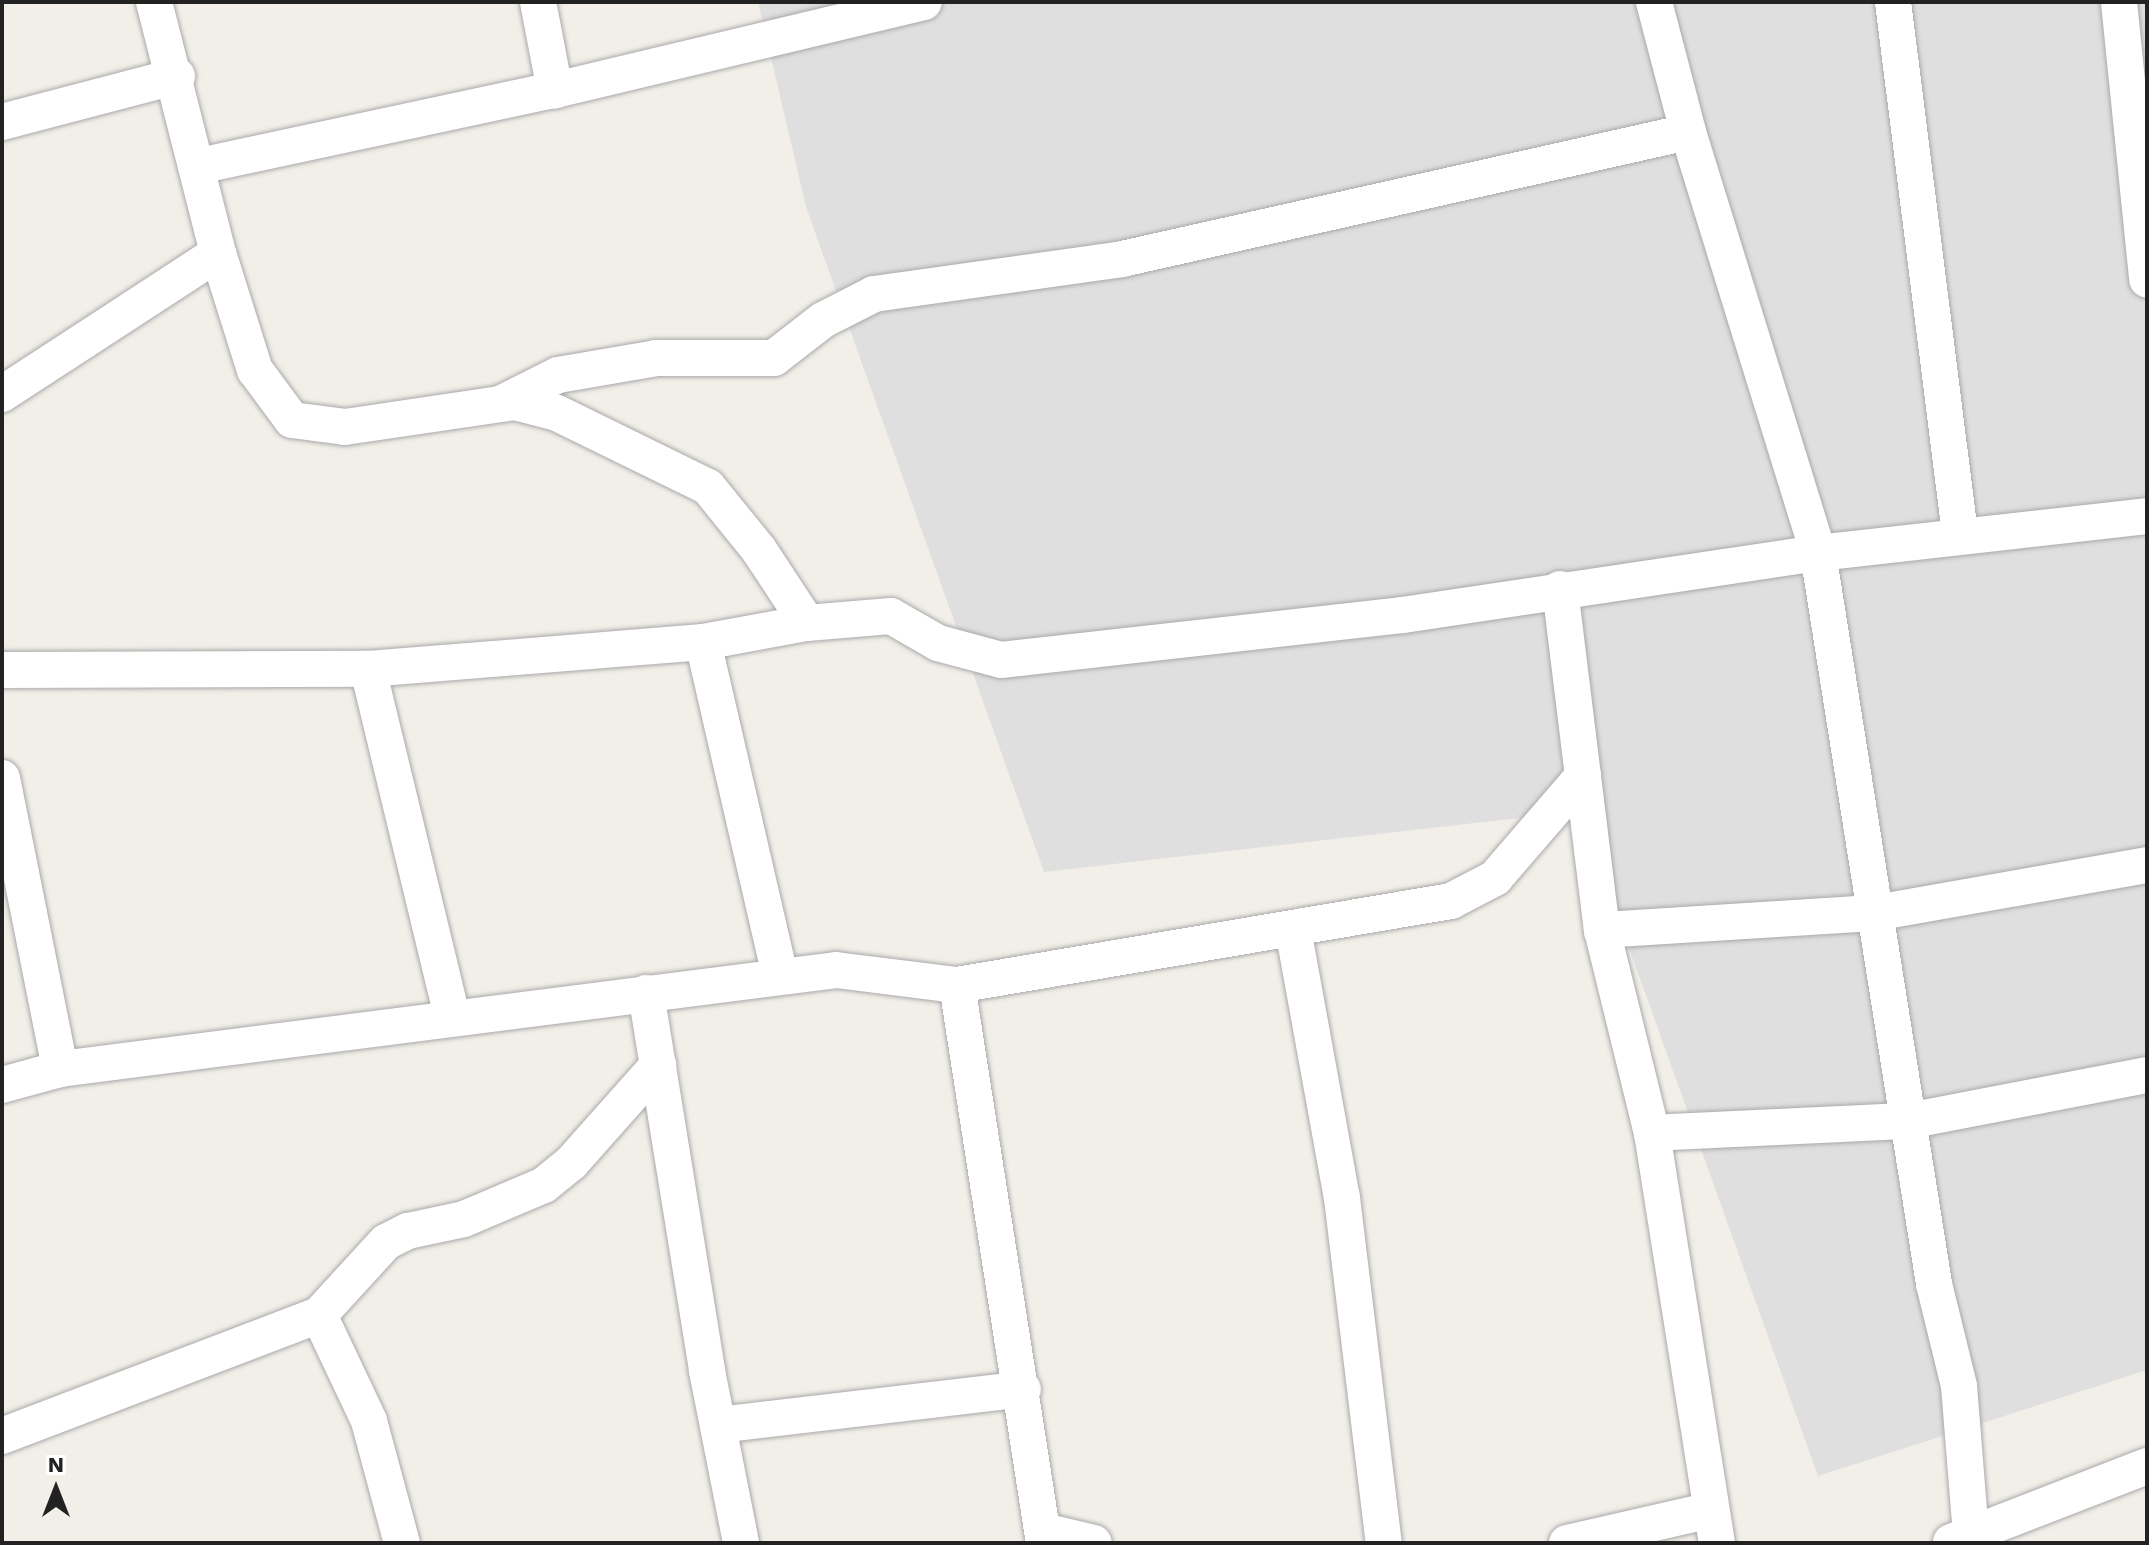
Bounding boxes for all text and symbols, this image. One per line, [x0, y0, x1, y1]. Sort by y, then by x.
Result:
north arrow [16, 1449, 96, 1529]
text: N [48, 1452, 64, 1477]

